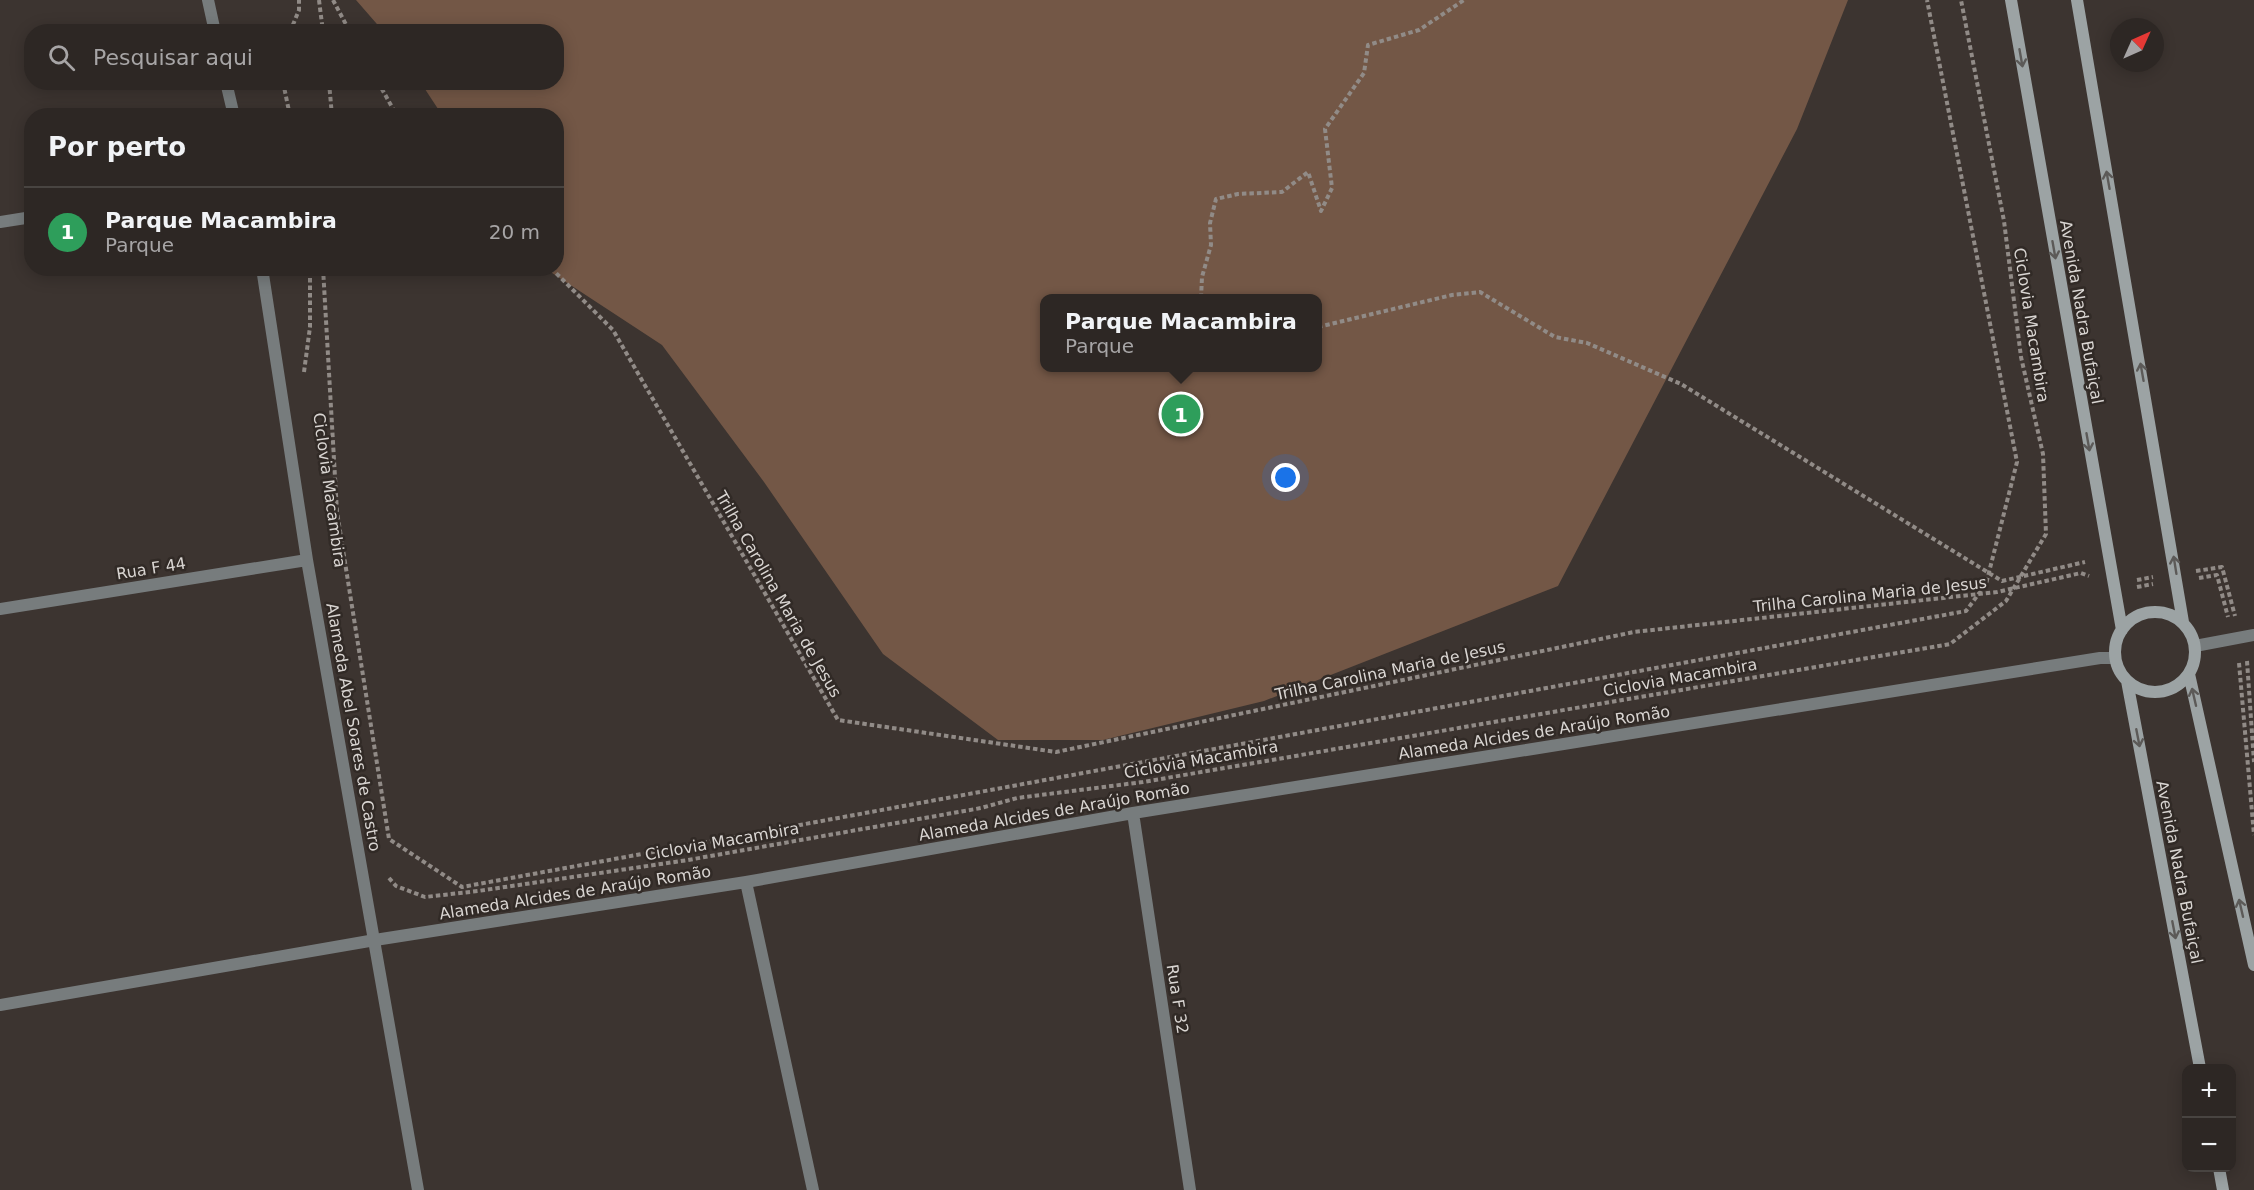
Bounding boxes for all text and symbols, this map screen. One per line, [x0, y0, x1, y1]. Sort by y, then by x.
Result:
north arrow [2110, 18, 2164, 72]
search box [24, 24, 564, 90]
icon: search [45, 41, 78, 74]
text: Pesquisar aqui [93, 45, 253, 70]
one-way arrow [2016, 47, 2027, 67]
text: Por perto [48, 132, 186, 162]
one-way arrow [2103, 171, 2114, 191]
text: Parque Macambira [105, 208, 337, 233]
street label: Avenida Nadra Bufaiçal [2056, 219, 2107, 406]
text: 1 [61, 220, 74, 244]
text: 20 m [489, 220, 540, 244]
text: Parque [105, 233, 174, 257]
one-way arrow [2049, 239, 2060, 259]
street label: Ciclovia Macambira [2010, 246, 2053, 404]
popup [1040, 294, 1322, 372]
text: Parque Macambira [1065, 309, 1297, 334]
text: Parque [1065, 334, 1134, 358]
one-way arrow [2136, 363, 2147, 383]
pin: 1 [1162, 392, 1200, 436]
street label: Ciclovia Macambira [309, 411, 350, 569]
one-way arrow [2082, 432, 2093, 451]
your location [1271, 463, 1300, 492]
street label: Trilha Carolina Maria de Jesus [711, 487, 846, 701]
street label: Rua F 44 [115, 554, 187, 583]
one-way arrow [2169, 555, 2180, 575]
street label: Trilha Carolina Maria de Jesus [1751, 573, 1988, 616]
street label: Alameda Abel Soares de Castro [322, 601, 385, 853]
street label: Trilha Carolina Maria de Jesus [1272, 637, 1507, 704]
street label: Ciclovia Macambira [1602, 655, 1759, 700]
one-way arrow [2188, 688, 2200, 707]
street label: Alameda Alcides de Araújo Romão [1397, 702, 1671, 763]
one-way arrow [2133, 728, 2144, 747]
street label: Ciclovia Macambira [1123, 737, 1280, 782]
street label: Alameda Alcides de Araújo Romão [917, 778, 1191, 845]
street label: Avenida Nadra Bufaiçal [2152, 779, 2207, 965]
street label: Ciclovia Macambira [644, 819, 801, 864]
street label: Alameda Alcides de Araújo Romão [438, 862, 712, 923]
one-way arrow [2235, 899, 2247, 918]
one-way arrow [2169, 919, 2180, 939]
street label: Rua F 32 [1163, 963, 1192, 1035]
map controls [2182, 1064, 2236, 1172]
button: + [2182, 1064, 2236, 1118]
button: − [2182, 1118, 2236, 1172]

